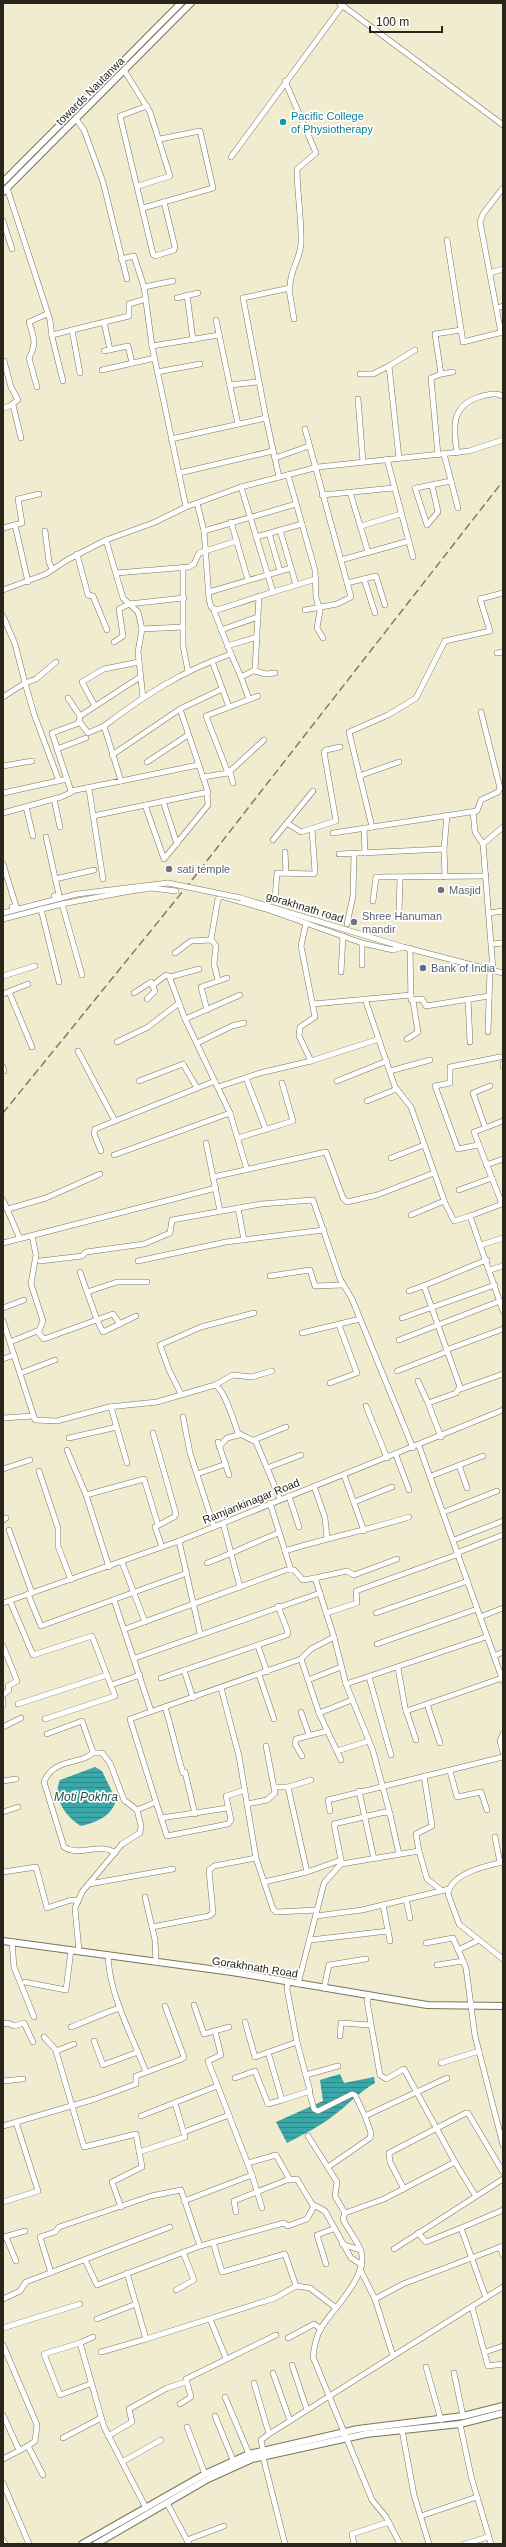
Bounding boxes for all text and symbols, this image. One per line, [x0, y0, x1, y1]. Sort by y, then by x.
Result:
scale bar [370, 8, 442, 34]
text: 100 m [376, 15, 409, 29]
street label: towards Nautanwa [54, 54, 127, 127]
place label: Pacific College of Physiotherapy [291, 110, 373, 135]
marker: Pacific College of Physiotherapy [278, 117, 288, 127]
place label: sati temple [177, 863, 230, 875]
marker: sati temple [164, 864, 174, 874]
place label: Masjid [449, 884, 481, 896]
marker: Masjid [436, 885, 446, 895]
street label: gorakhnath road [265, 890, 345, 924]
place label: Shree Hanuman mandir [362, 910, 442, 935]
marker: Shree Hanuman mandir [349, 917, 359, 927]
place label: Bank of India [431, 962, 496, 974]
marker: Bank of India [418, 963, 428, 973]
street label: Ramjankinagar Road [201, 1476, 301, 1526]
water label: Moti Pokhra [54, 1790, 118, 1804]
street label: Gorakhnath Road [211, 1954, 299, 1980]

